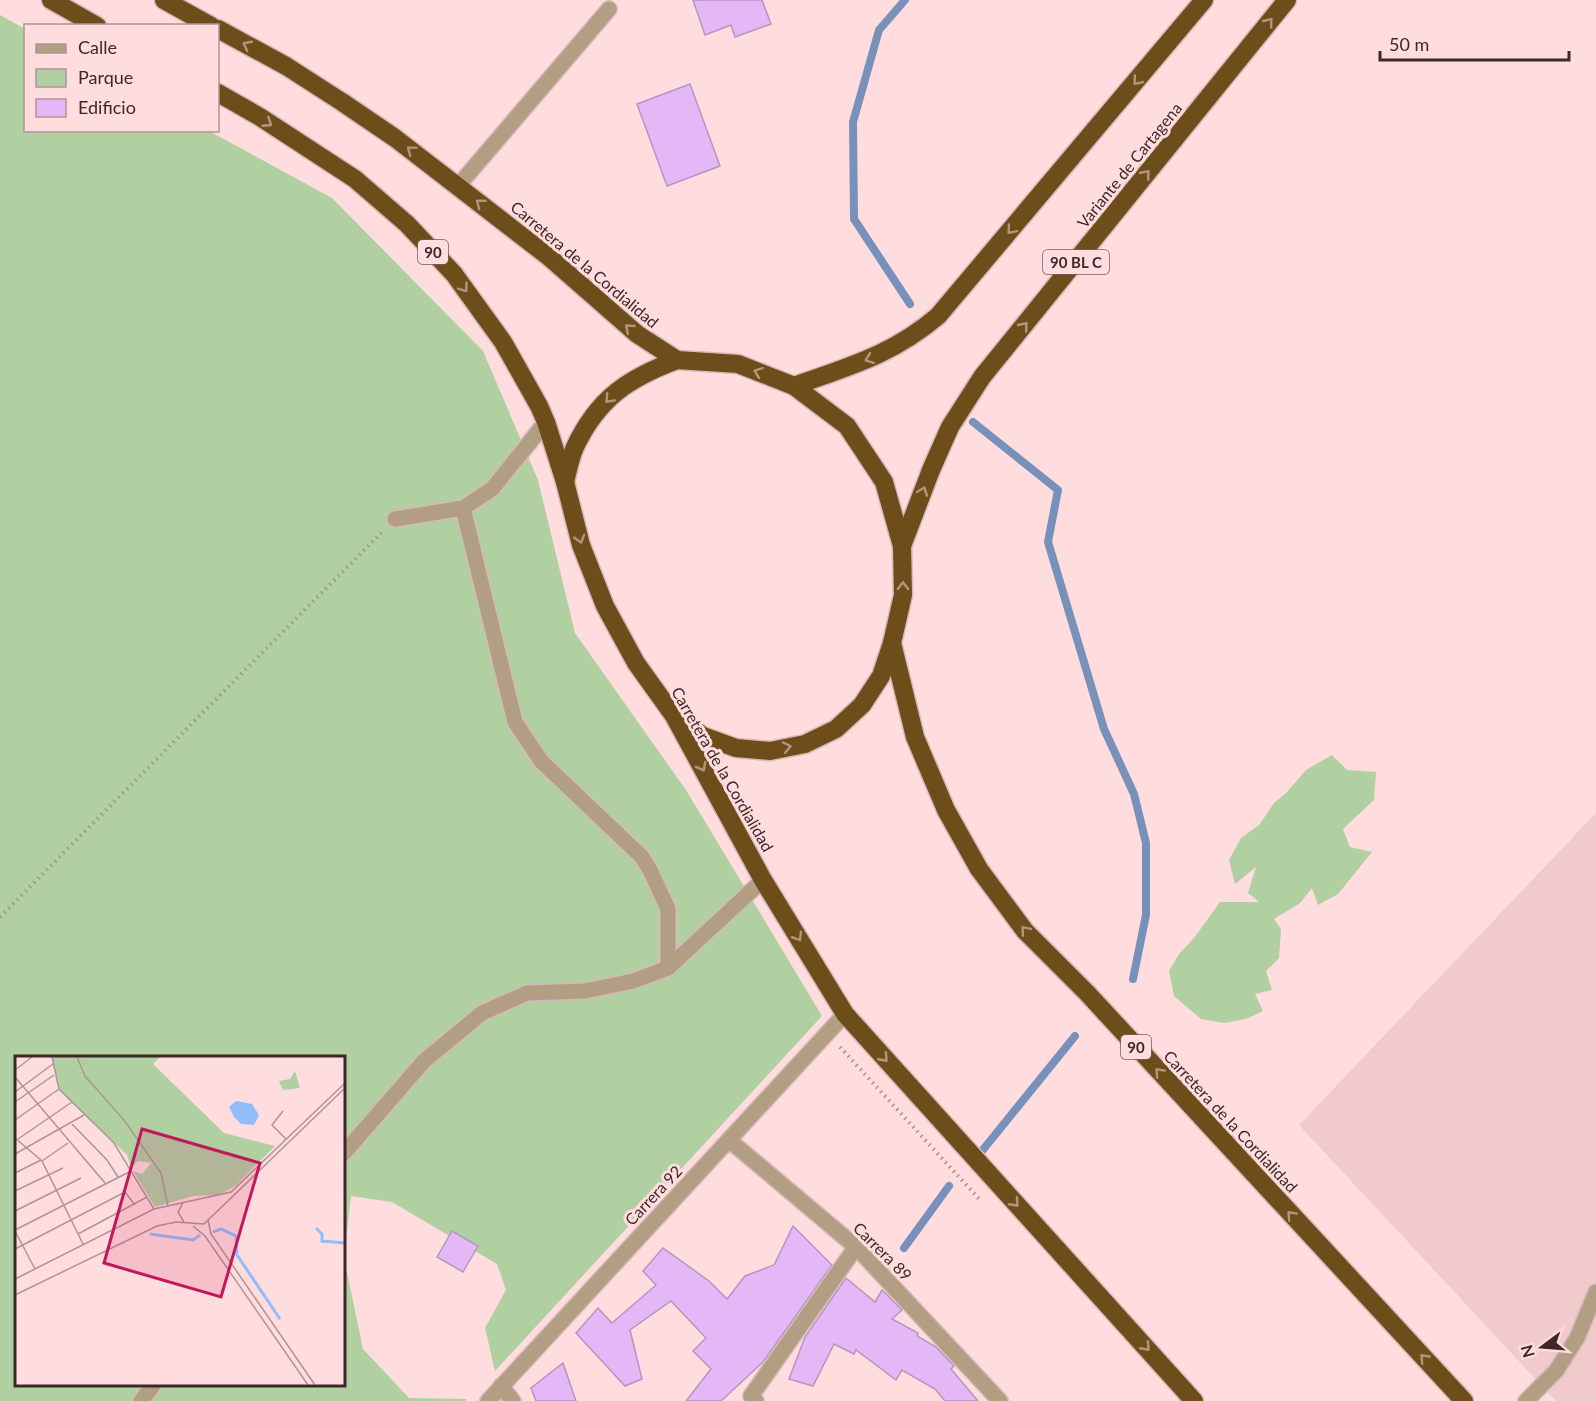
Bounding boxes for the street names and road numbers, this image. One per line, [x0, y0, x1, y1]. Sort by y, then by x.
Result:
street label: Variante de Cartagena [1073, 99, 1185, 231]
street label: Carretera de la Cordialidad [507, 197, 663, 331]
road number: 90 [418, 240, 448, 264]
road number: 90 BL C [1043, 250, 1109, 274]
street label: Carretera de la Cordialidad [668, 683, 778, 855]
road number: 90 [1121, 1035, 1151, 1059]
street label: Carretera de la Cordialidad [1160, 1046, 1302, 1196]
street label: Carrera 92 [621, 1161, 685, 1229]
street label: Carrera 89 [850, 1218, 916, 1284]

